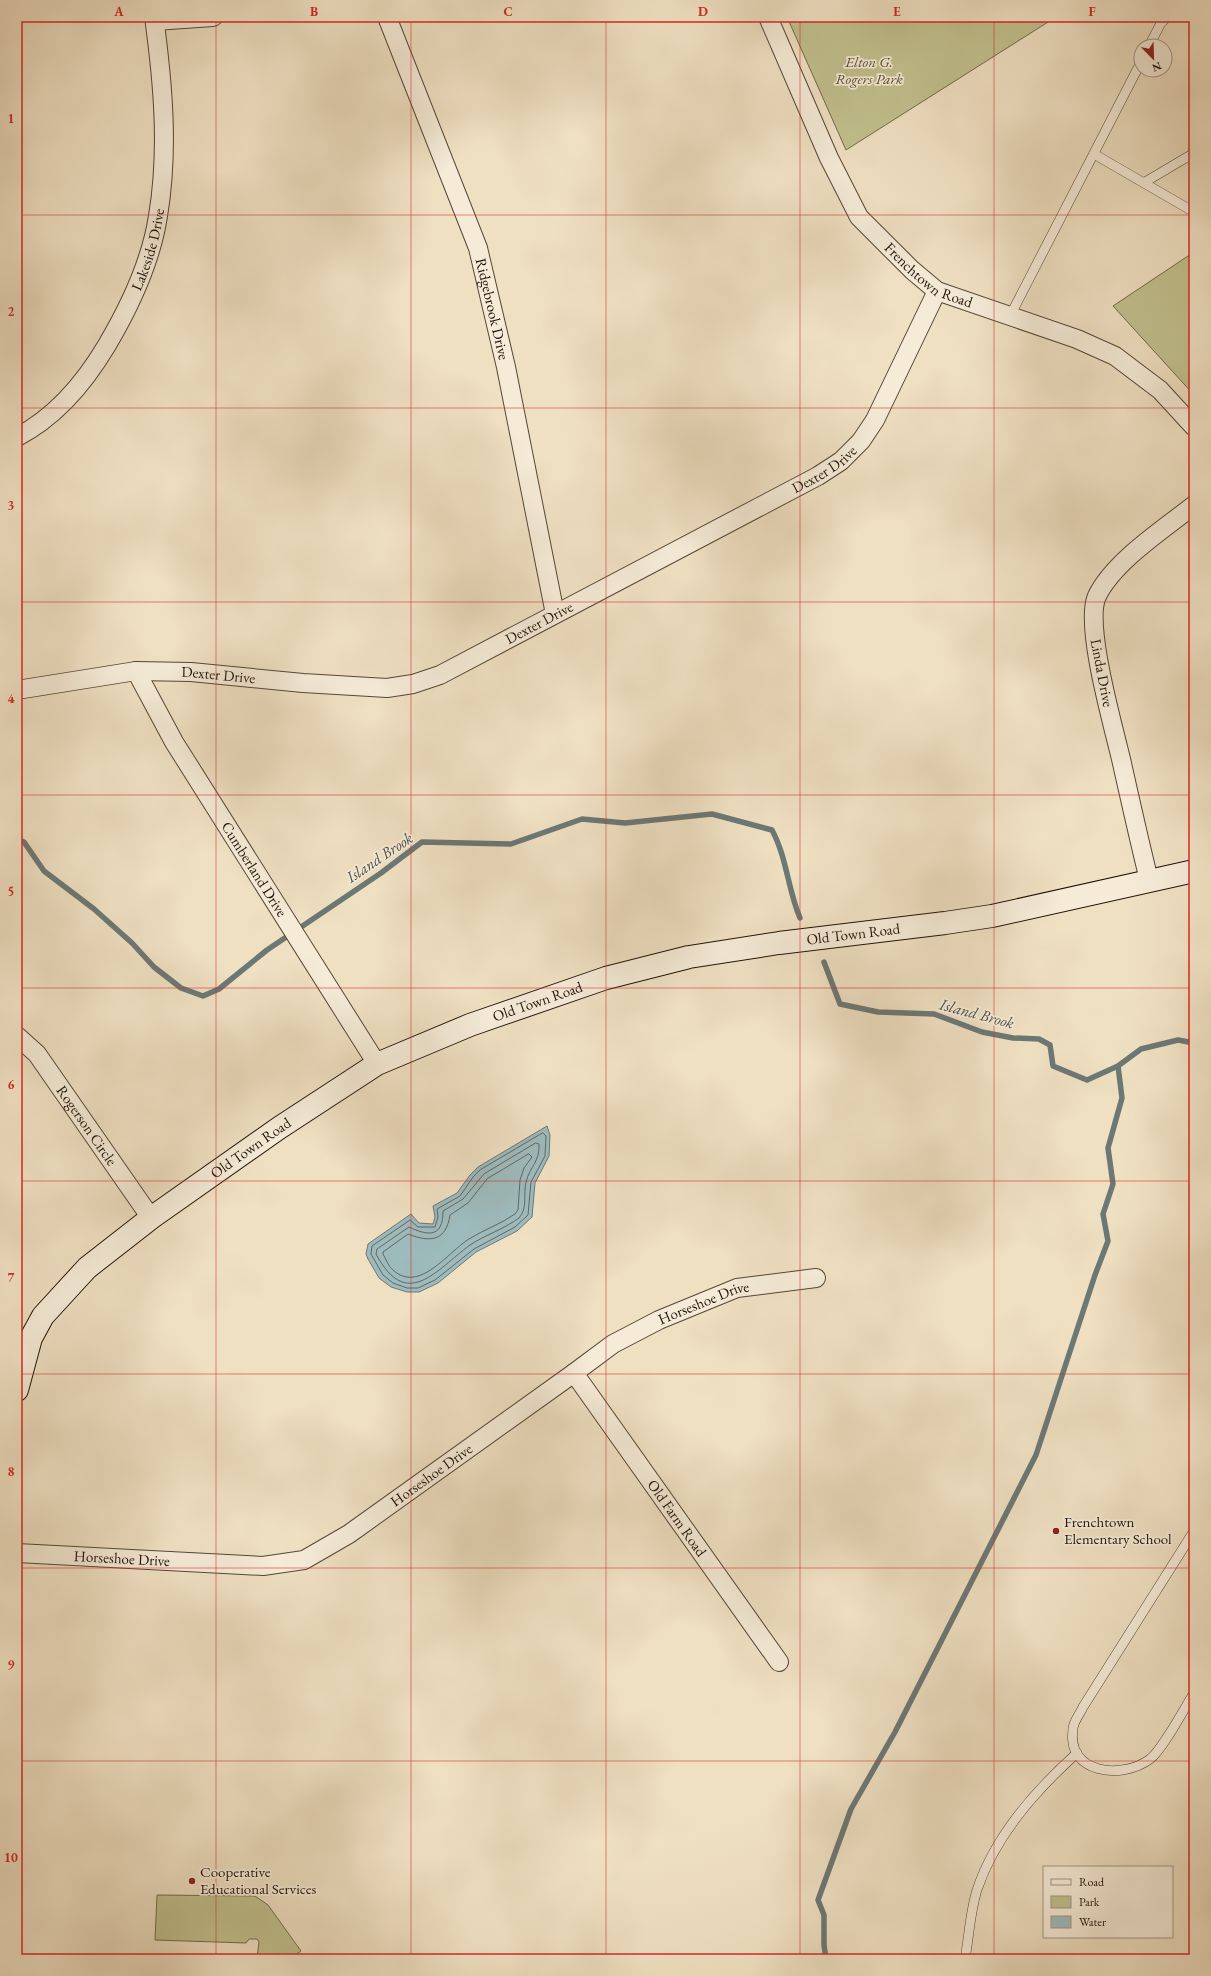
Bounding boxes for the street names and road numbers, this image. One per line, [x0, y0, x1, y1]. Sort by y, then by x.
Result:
street label: Lakeside Drive [126, 207, 168, 293]
street label: Frenchtown Road [881, 238, 976, 312]
street label: Ridgebrook Drive [472, 256, 514, 362]
street label: Dexter Drive [788, 441, 860, 497]
street label: Dexter Drive [502, 597, 576, 648]
street label: Linda Drive [1087, 637, 1118, 709]
street label: Dexter Drive [181, 662, 256, 687]
street label: Cumberland Drive [218, 818, 292, 920]
street label: Old Town Road [805, 918, 901, 949]
street label: Old Town Road [490, 977, 585, 1026]
street label: Rogerson Circle [53, 1081, 122, 1169]
street label: Old Town Road [206, 1113, 295, 1182]
street label: Horseshoe Drive [655, 1277, 750, 1328]
street label: Horseshoe Drive [386, 1439, 476, 1510]
street label: Old Farm Road [644, 1476, 711, 1560]
street label: Horseshoe Drive [73, 1546, 171, 1570]

